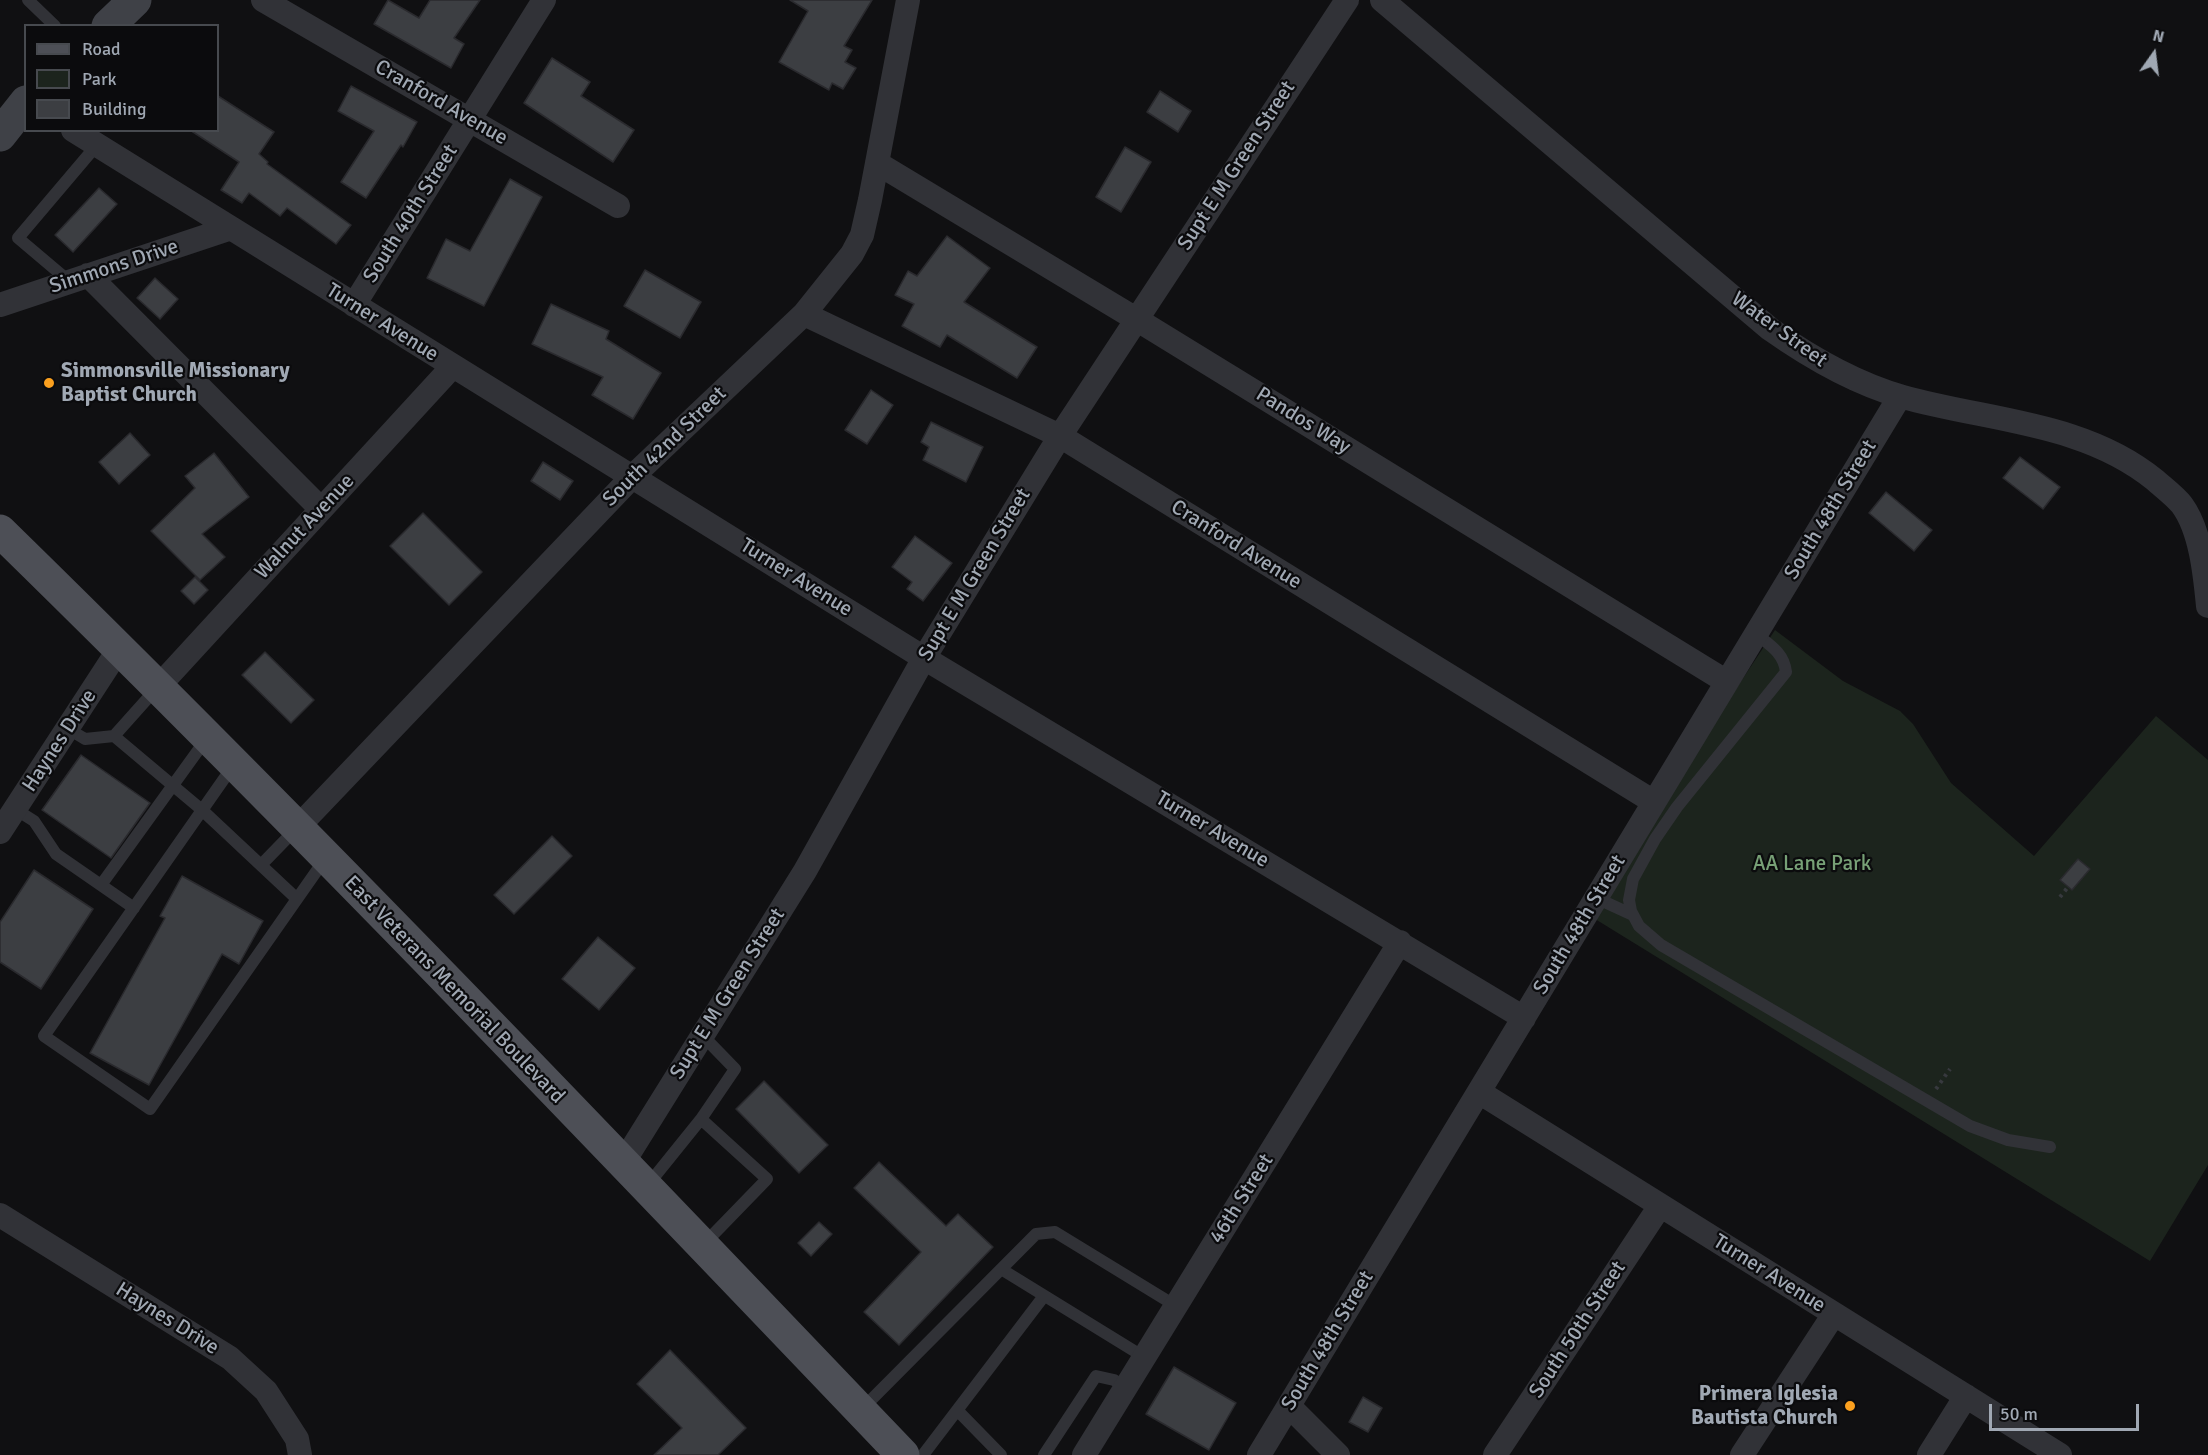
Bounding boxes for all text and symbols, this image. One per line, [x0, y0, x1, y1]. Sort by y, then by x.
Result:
legend [24, 24, 219, 132]
north arrow [2124, 24, 2184, 84]
text: N [2151, 25, 2166, 48]
text: Road [82, 38, 121, 60]
street label: Cranford Avenue [370, 55, 512, 151]
text: Park [82, 68, 117, 90]
street label: Supt E M Green Street [1173, 77, 1301, 255]
text: Building [82, 98, 146, 120]
street label: South 40th Street [358, 140, 464, 288]
street label: Simmons Drive [46, 234, 182, 300]
street label: Turner Avenue [321, 278, 443, 368]
street label: Water Street [1726, 287, 1832, 373]
place label: Simmonsville Missionary Baptist Church [61, 358, 290, 408]
marker: Simmonsville Missionary Baptist Church [42, 376, 56, 390]
street label: South 42nd Street [598, 382, 732, 512]
street label: Pandos Way [1251, 382, 1355, 460]
street label: South 48th Street [1779, 436, 1883, 584]
street label: Walnut Avenue [250, 469, 360, 585]
street label: Supt E M Green Street [913, 484, 1037, 666]
street label: Cranford Avenue [1166, 495, 1306, 595]
street label: Turner Avenue [735, 533, 857, 623]
street label: Haynes Drive [18, 685, 102, 797]
street label: Turner Avenue [1151, 786, 1273, 874]
street label: South 48th Street [1528, 851, 1632, 999]
park label: AA Lane Park [1753, 851, 1871, 877]
street label: East Veterans Memorial Boulevard [338, 871, 570, 1109]
street label: Supt E M Green Street [665, 904, 791, 1084]
street label: 46th Street [1205, 1150, 1279, 1248]
street label: Turner Avenue [1708, 1229, 1830, 1319]
street label: South 50th Street [1524, 1257, 1632, 1403]
street label: South 48th Street [1276, 1267, 1380, 1415]
street label: Haynes Drive [111, 1277, 223, 1361]
place label: Primera Iglesia Bautista Church [1691, 1381, 1838, 1431]
scale bar [1992, 1392, 2142, 1430]
marker: Primera Iglesia Bautista Church [1843, 1399, 1857, 1413]
text: 50 m [2000, 1403, 2038, 1425]

